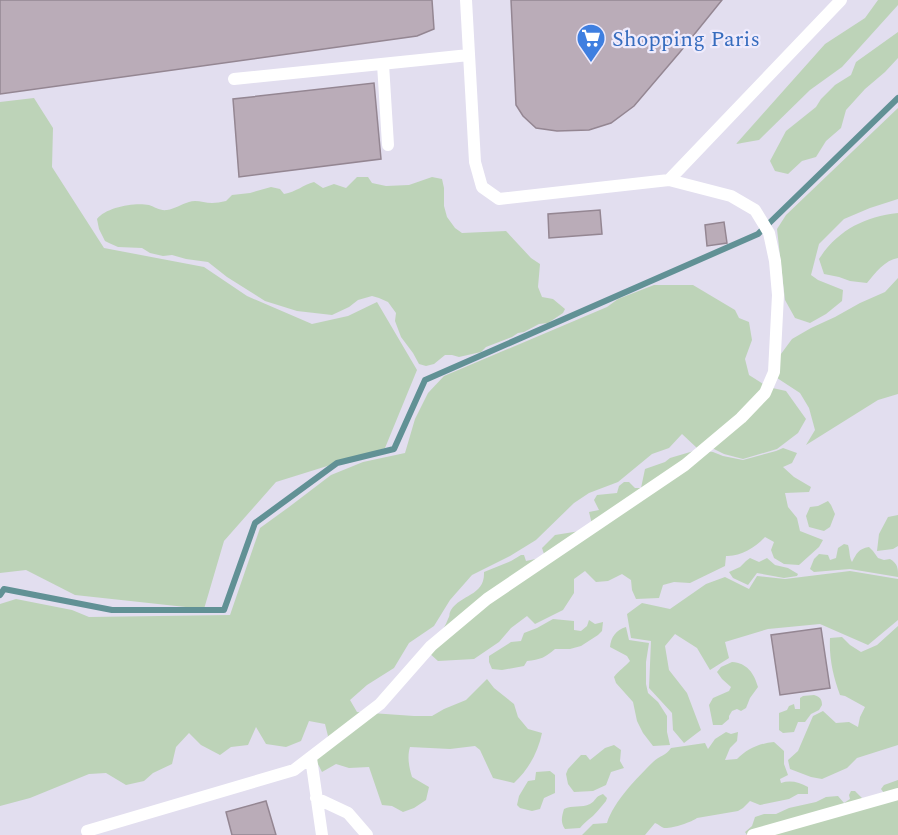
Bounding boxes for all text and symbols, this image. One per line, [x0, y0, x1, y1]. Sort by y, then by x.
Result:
supermarket icon: Shopping Paris [575, 22, 607, 64]
place label: Shopping Paris [612, 23, 760, 56]

